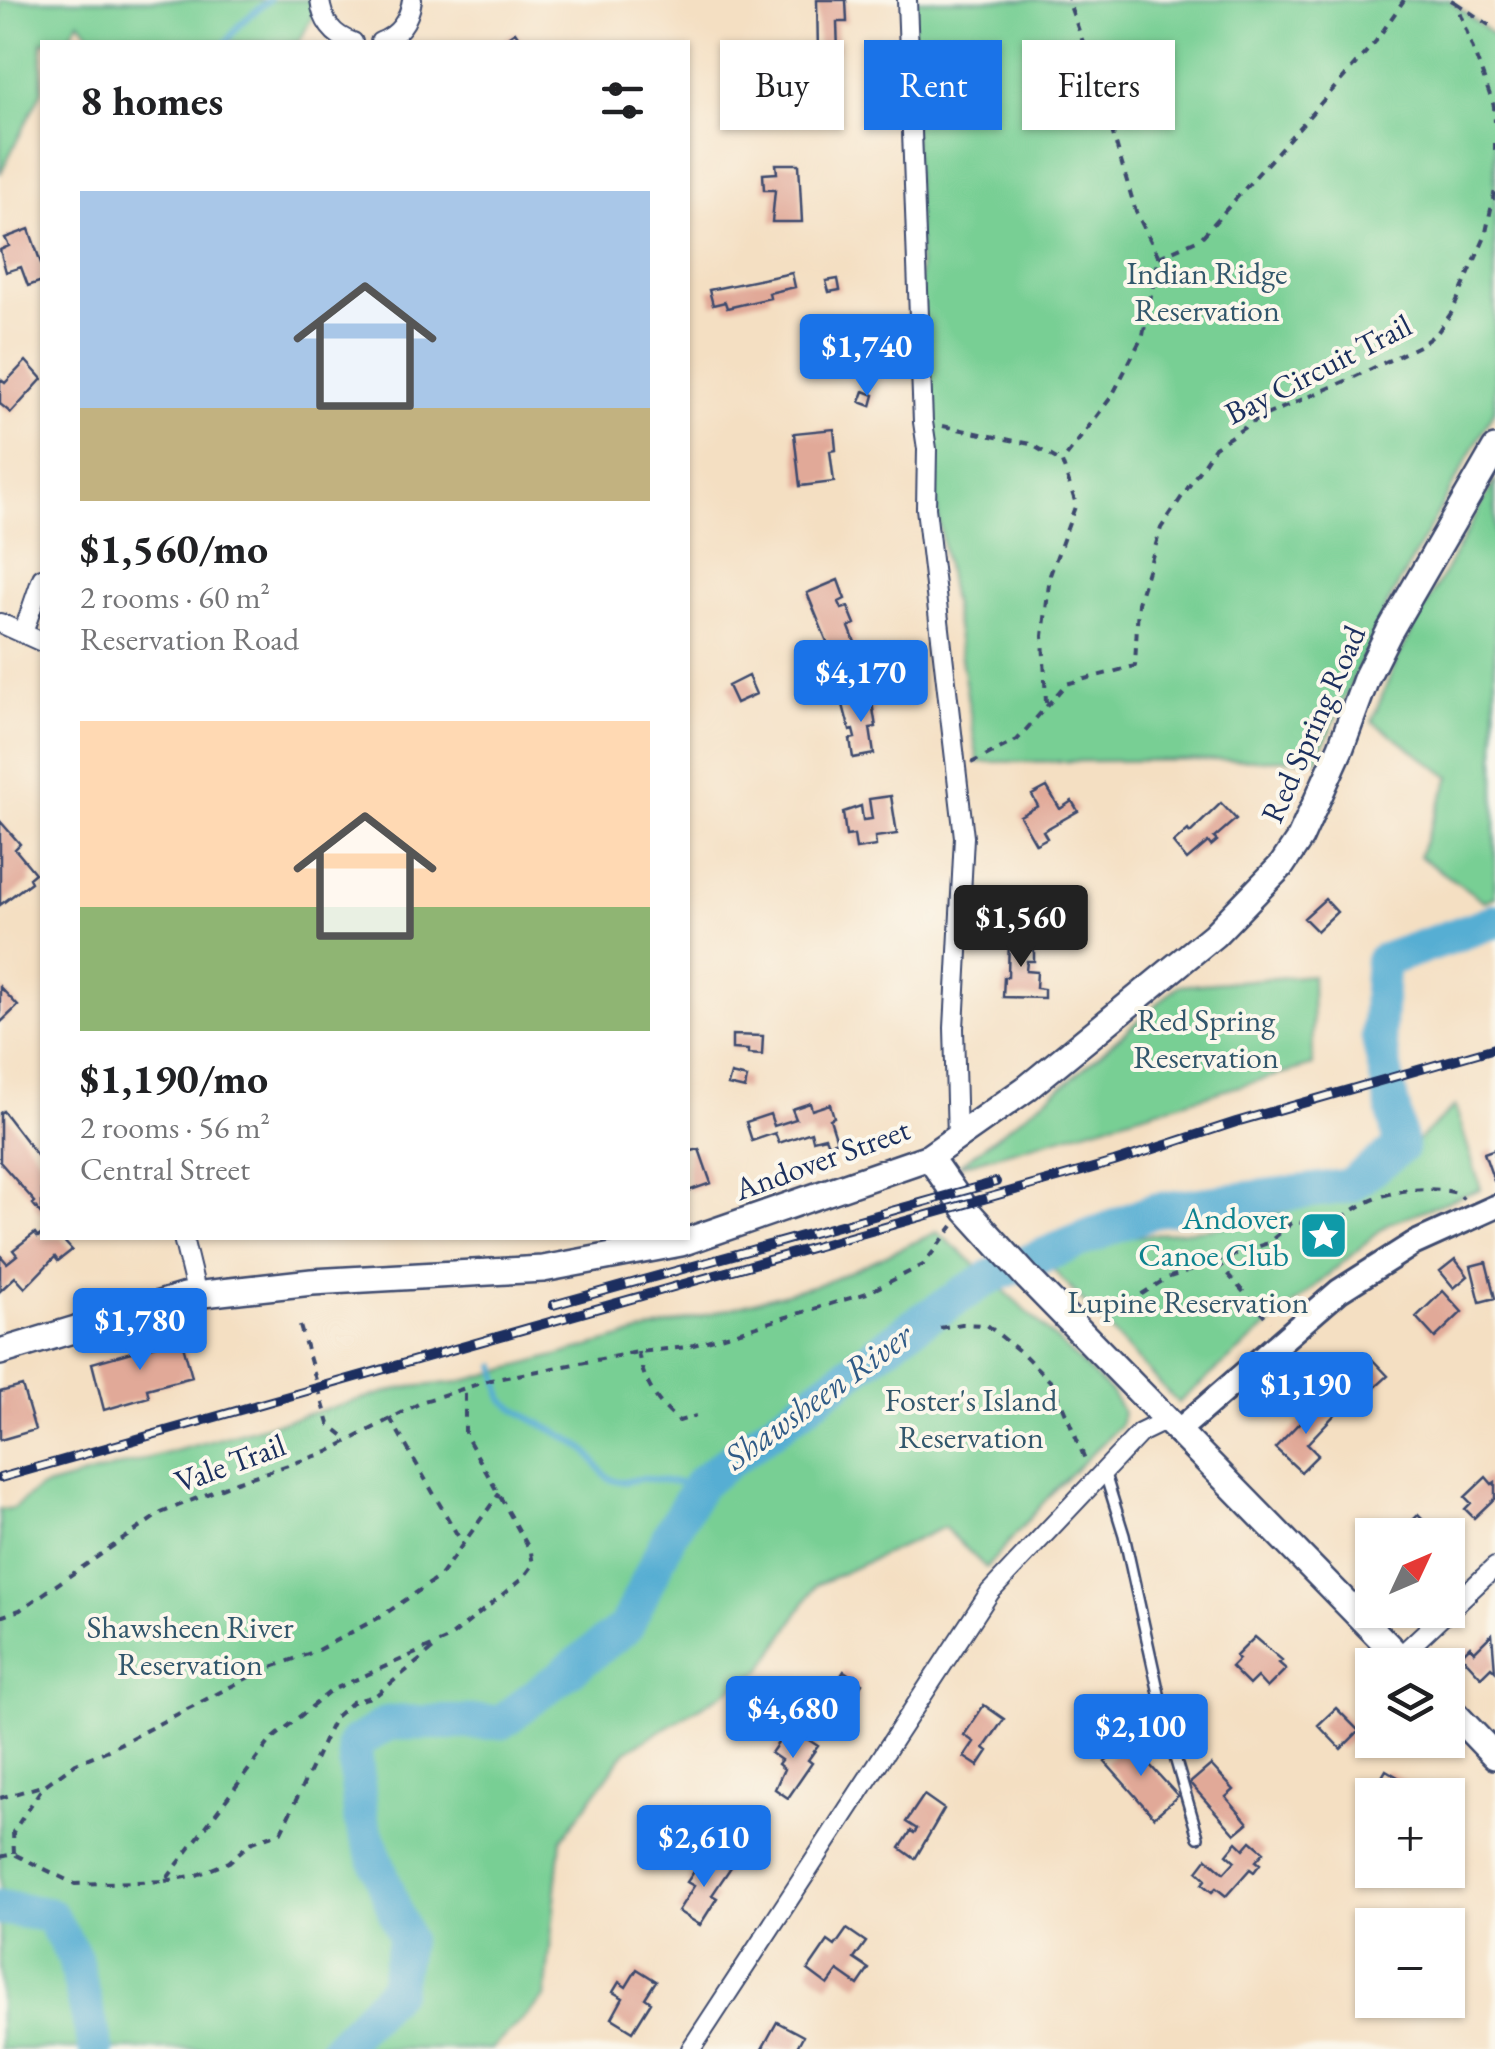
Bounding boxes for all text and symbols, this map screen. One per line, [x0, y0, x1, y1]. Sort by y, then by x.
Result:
chip: Buy [720, 40, 844, 130]
chip: Rent [864, 40, 1002, 130]
chip: Filters [1022, 40, 1175, 130]
text: 8 homes [80, 73, 223, 128]
icon: filters [595, 73, 650, 128]
park label: Indian Ridge Reservation [1126, 252, 1288, 331]
icon: home [275, 256, 455, 436]
street label: Bay Circuit Trail [1217, 304, 1419, 434]
pin: $1,740 [786, 314, 948, 399]
text: $1,740 [822, 325, 912, 367]
text: $1,560/mo [80, 521, 268, 576]
text: 2 rooms · 60 m² [80, 576, 270, 618]
text: Reservation Road [80, 618, 299, 660]
street label: Red Spring Road [1251, 618, 1376, 829]
pin: $4,170 [780, 640, 942, 725]
text: $4,170 [816, 651, 906, 693]
icon: home [275, 786, 455, 966]
pin: $1,560 [940, 885, 1102, 970]
text: $1,560 [976, 896, 1066, 938]
park label: Red Spring Reservation [1133, 999, 1279, 1078]
text: $1,190/mo [80, 1051, 268, 1106]
text: 2 rooms · 56 m² [80, 1106, 270, 1148]
street label: Andover Street [728, 1108, 915, 1210]
text: Central Street [80, 1148, 250, 1190]
place label: Andover Canoe Club [1138, 1197, 1289, 1276]
place icon: Andover Canoe Club [1298, 1210, 1350, 1262]
park label: Lupine Reservation [1067, 1281, 1309, 1323]
pin: $1,780 [59, 1288, 221, 1373]
text: $1,780 [95, 1299, 185, 1341]
water label: Shawsheen River [714, 1311, 922, 1480]
pin: $1,190 [1225, 1352, 1387, 1437]
text: $1,190 [1261, 1363, 1351, 1405]
park label: Foster's Island Reservation [885, 1379, 1058, 1458]
street label: Vale Trail [169, 1424, 291, 1502]
north arrow [1355, 1518, 1465, 1628]
map controls [1355, 1518, 1465, 2018]
park label: Shawsheen River Reservation [86, 1606, 294, 1685]
button: layers [1355, 1648, 1465, 1758]
pin: $4,680 [712, 1676, 874, 1761]
text: $4,680 [748, 1687, 838, 1729]
pin: $2,100 [1060, 1694, 1222, 1779]
text: $2,100 [1096, 1705, 1186, 1747]
button: + [1355, 1778, 1465, 1888]
pin: $2,610 [623, 1805, 785, 1890]
text: $2,610 [659, 1816, 749, 1858]
button: − [1355, 1908, 1465, 2018]

